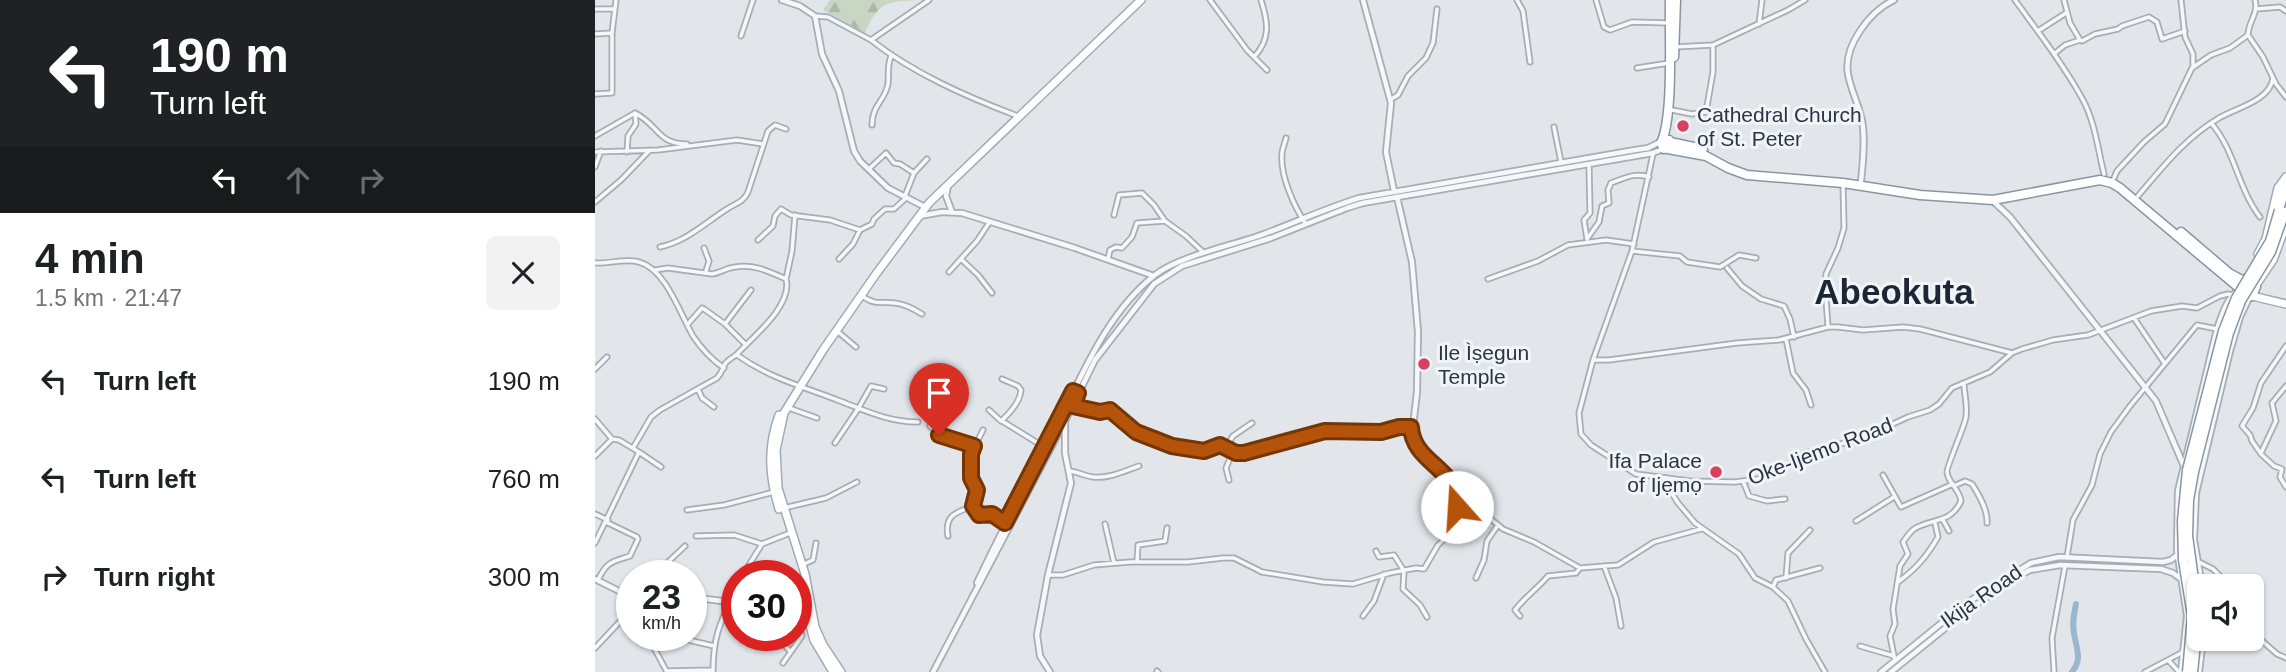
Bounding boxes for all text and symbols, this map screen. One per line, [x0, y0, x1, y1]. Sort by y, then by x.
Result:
icon: left [35, 28, 126, 119]
text: 190 m [150, 28, 289, 82]
text: Turn left [150, 85, 266, 121]
place label: Cathedral Church of St. Peter [1697, 103, 1862, 150]
marker: Cathedral Church of St. Peter [1675, 118, 1691, 134]
icon: left [206, 161, 244, 199]
icon: ahead [279, 161, 317, 199]
icon: right [352, 161, 390, 199]
text: 4 min [35, 235, 145, 282]
button: close [486, 236, 560, 310]
district label: Abeokuta [1814, 272, 1974, 311]
text: 1.5 km · 21:47 [35, 285, 182, 311]
place label: Ile Ìṣegun Temple [1438, 341, 1529, 388]
marker: Ile Ìṣegun Temple [1416, 356, 1432, 372]
icon: left [35, 362, 73, 400]
pin [909, 363, 969, 435]
text: Turn left [94, 366, 196, 396]
text: 190 m [488, 366, 560, 396]
icon: arrive [920, 374, 958, 412]
street label: Oke-Ijemo Road [1745, 413, 1895, 489]
place label: Ifa Palace of Ijẹmọ [1609, 449, 1702, 496]
icon: left [35, 460, 73, 498]
text: Turn left [94, 464, 196, 494]
text: 760 m [488, 464, 560, 494]
marker: Ifa Palace of Ijẹmọ [1708, 464, 1724, 480]
position arrow [1420, 470, 1494, 544]
icon: right [35, 558, 73, 596]
speed limit sign: 30 [721, 560, 812, 651]
street label: Ikija Road [1936, 560, 2026, 632]
text: Turn right [94, 562, 215, 592]
text: 300 m [488, 562, 560, 592]
map controls [2187, 574, 2264, 651]
button: sound [2187, 574, 2264, 651]
text: 23 [642, 577, 681, 616]
text: km/h [642, 613, 681, 633]

